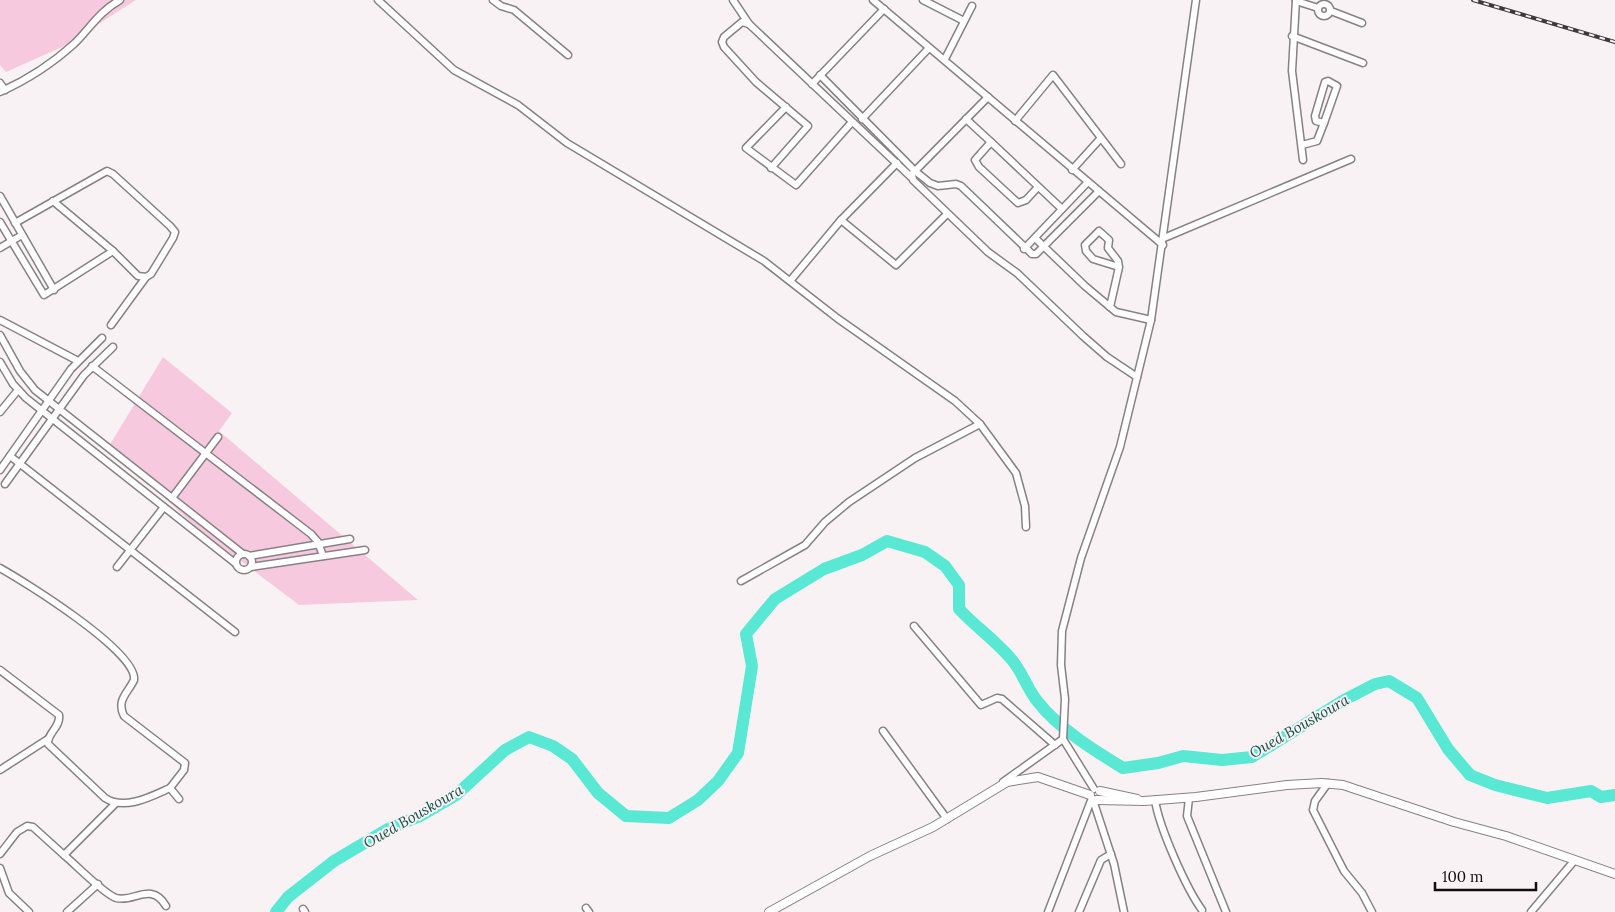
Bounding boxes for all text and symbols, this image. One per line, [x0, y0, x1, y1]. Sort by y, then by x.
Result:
water label: Oued Bouskoura [1246, 689, 1353, 762]
water label: Oued Bouskoura [360, 779, 467, 852]
scale bar [1435, 860, 1536, 892]
text: 100 m [1442, 867, 1483, 886]

